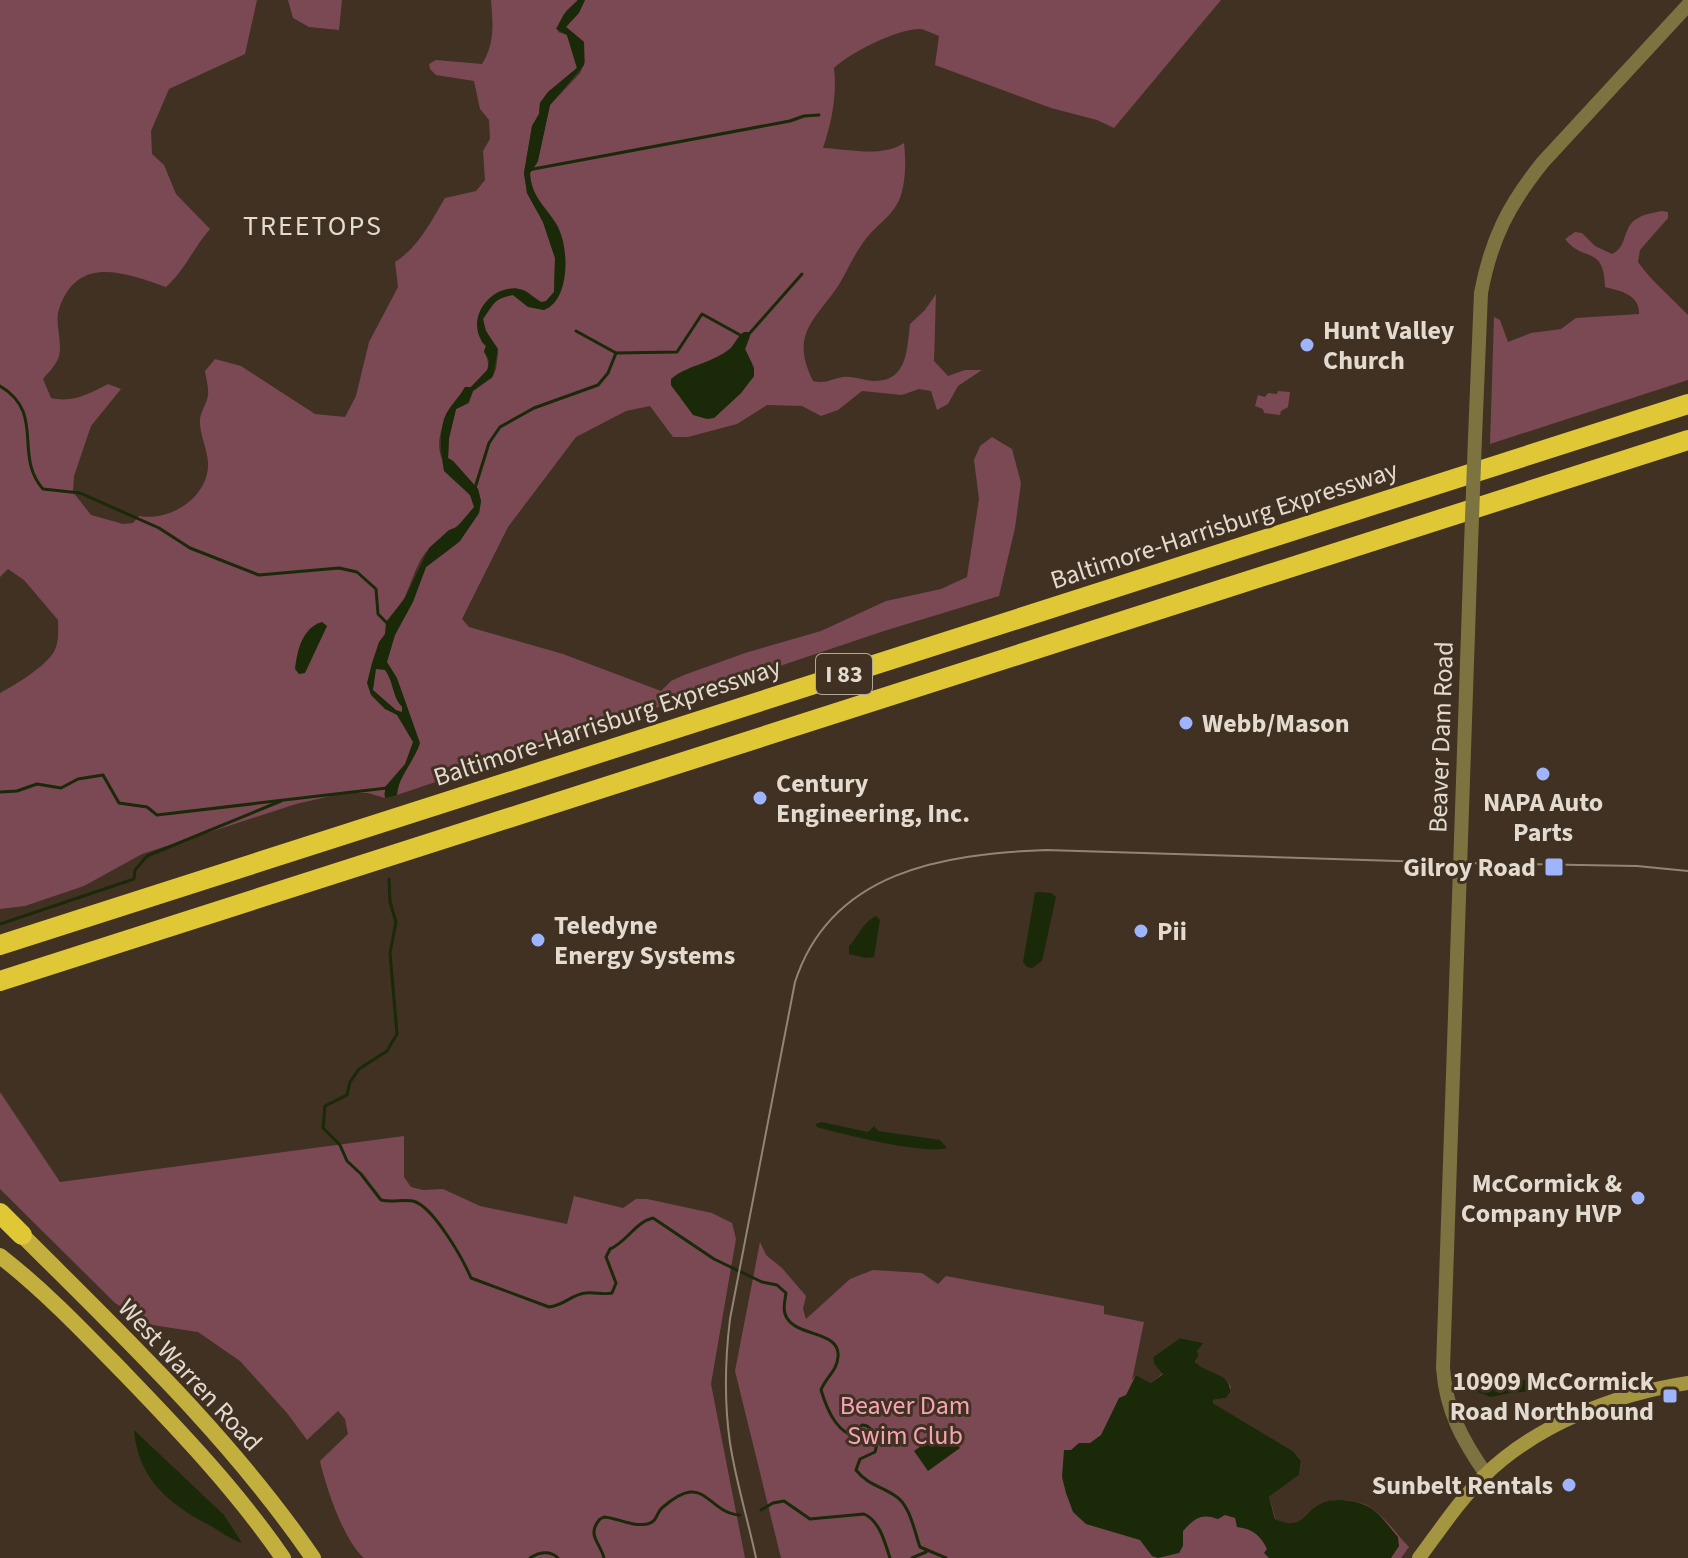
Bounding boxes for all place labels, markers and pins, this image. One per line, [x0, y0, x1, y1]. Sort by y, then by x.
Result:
place label: Hunt Valley Church [1323, 312, 1455, 379]
marker: Hunt Valley Church [1298, 336, 1316, 354]
place label: Webb/Mason [1202, 705, 1350, 742]
marker: Webb/Mason [1177, 714, 1195, 732]
place label: Century Engineering, Inc. [776, 765, 970, 832]
marker: NAPA Auto Parts [1534, 765, 1552, 783]
place label: NAPA Auto Parts [1483, 784, 1603, 851]
marker: Century Engineering, Inc. [751, 789, 769, 807]
place label: Gilroy Road [1403, 849, 1536, 886]
marker: Gilroy Road [1543, 856, 1565, 878]
place label: Teledyne Energy Systems [554, 907, 735, 974]
place label: Pii [1157, 913, 1187, 950]
marker: Pii [1132, 922, 1150, 940]
marker: Teledyne Energy Systems [529, 931, 547, 949]
place label: McCormick & Company HVP [1461, 1165, 1622, 1232]
marker: McCormick & Company HVP [1629, 1189, 1647, 1207]
place label: 10909 McCormick Road Northbound [1450, 1363, 1655, 1430]
marker: 10909 McCormick Road Northbound [1661, 1387, 1679, 1405]
place label: Sunbelt Rentals [1372, 1467, 1553, 1504]
marker: Sunbelt Rentals [1560, 1476, 1578, 1494]

